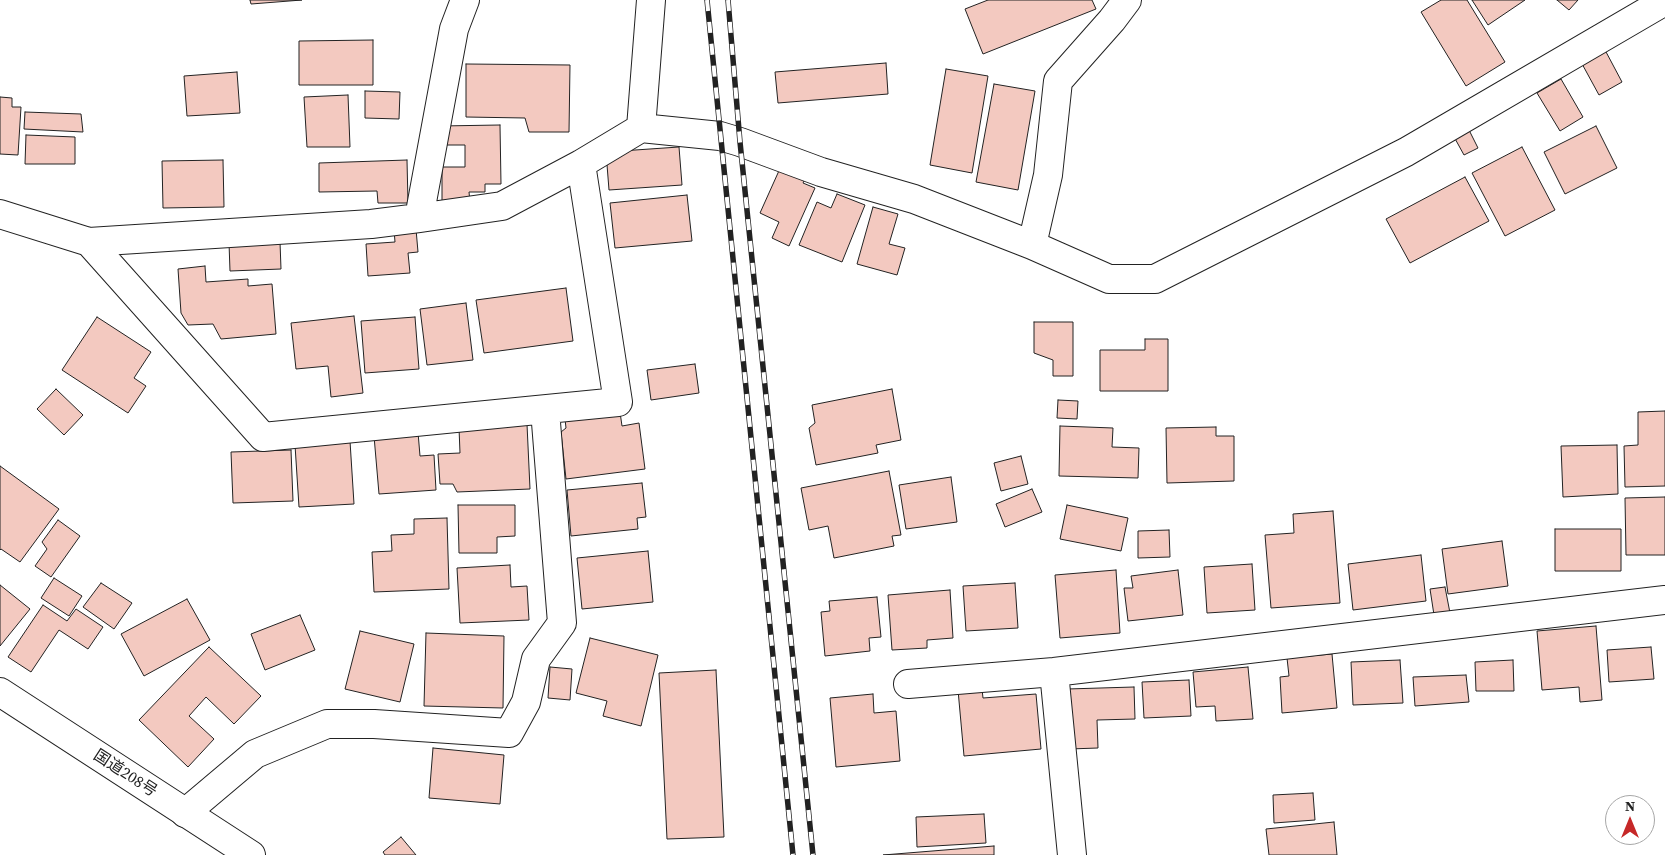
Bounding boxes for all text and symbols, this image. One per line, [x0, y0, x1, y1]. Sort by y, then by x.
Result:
street label: 国道208号 [90, 746, 160, 802]
north arrow [1605, 795, 1655, 845]
text: N [1625, 796, 1635, 816]

